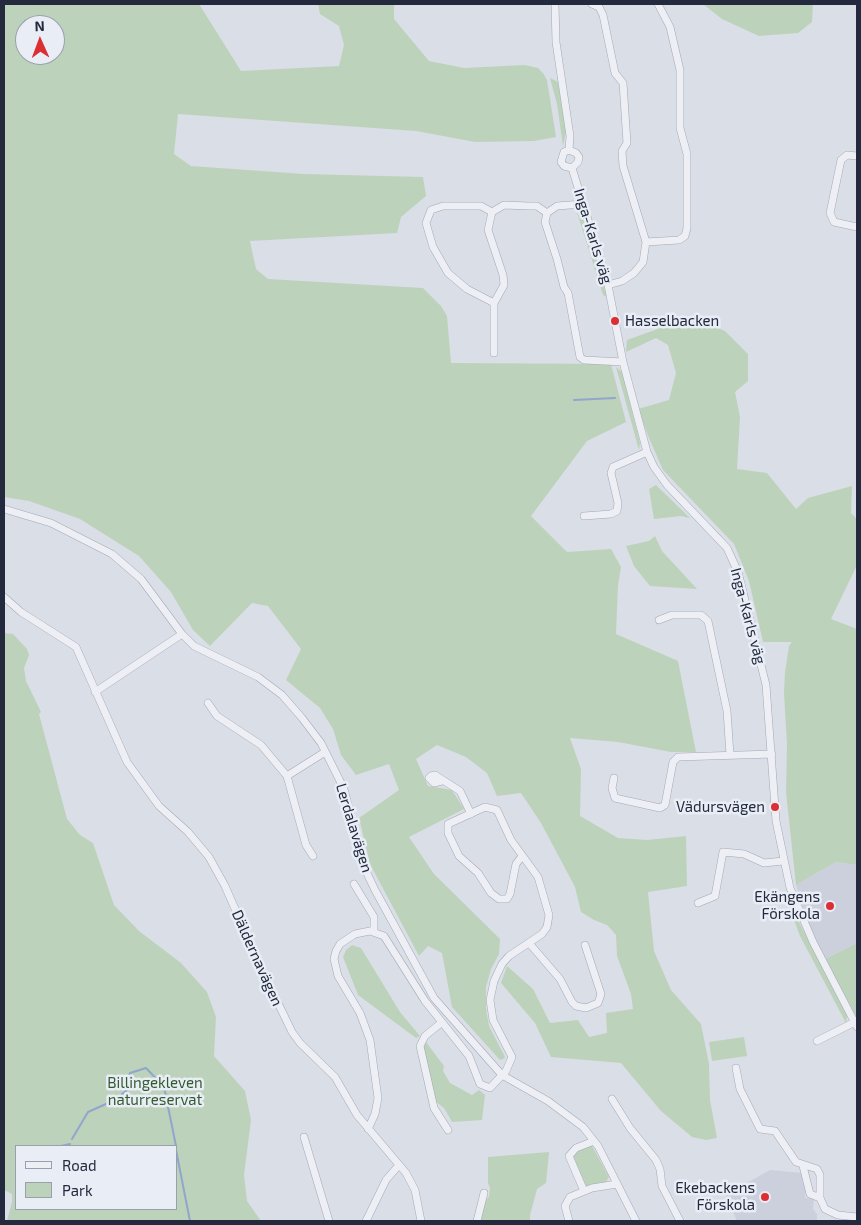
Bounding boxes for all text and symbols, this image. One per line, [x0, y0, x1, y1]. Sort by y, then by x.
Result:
north arrow [15, 15, 65, 65]
text: N [34, 17, 45, 34]
street label: Inga-Karls väg [570, 186, 616, 286]
place label: Hasselbacken [625, 312, 719, 330]
marker: Hasselbacken [609, 315, 621, 327]
street label: Inga-Karls väg [727, 566, 769, 666]
street label: Lerdalavägen [332, 781, 376, 875]
place label: Vädursvägen [676, 798, 765, 816]
marker: Vädursvägen [769, 801, 781, 813]
place label: Ekängens Förskola [754, 888, 820, 923]
marker: Ekängens Förskola [824, 900, 836, 912]
street label: Däldernavägen [228, 907, 286, 1009]
park label: Billingekleven naturreservat [107, 1074, 203, 1109]
legend [15, 1145, 178, 1210]
text: Road [62, 1156, 97, 1174]
place label: Ekebackens Förskola [675, 1179, 755, 1214]
text: Park [62, 1181, 93, 1199]
marker: Ekebackens Förskola [759, 1191, 771, 1203]

